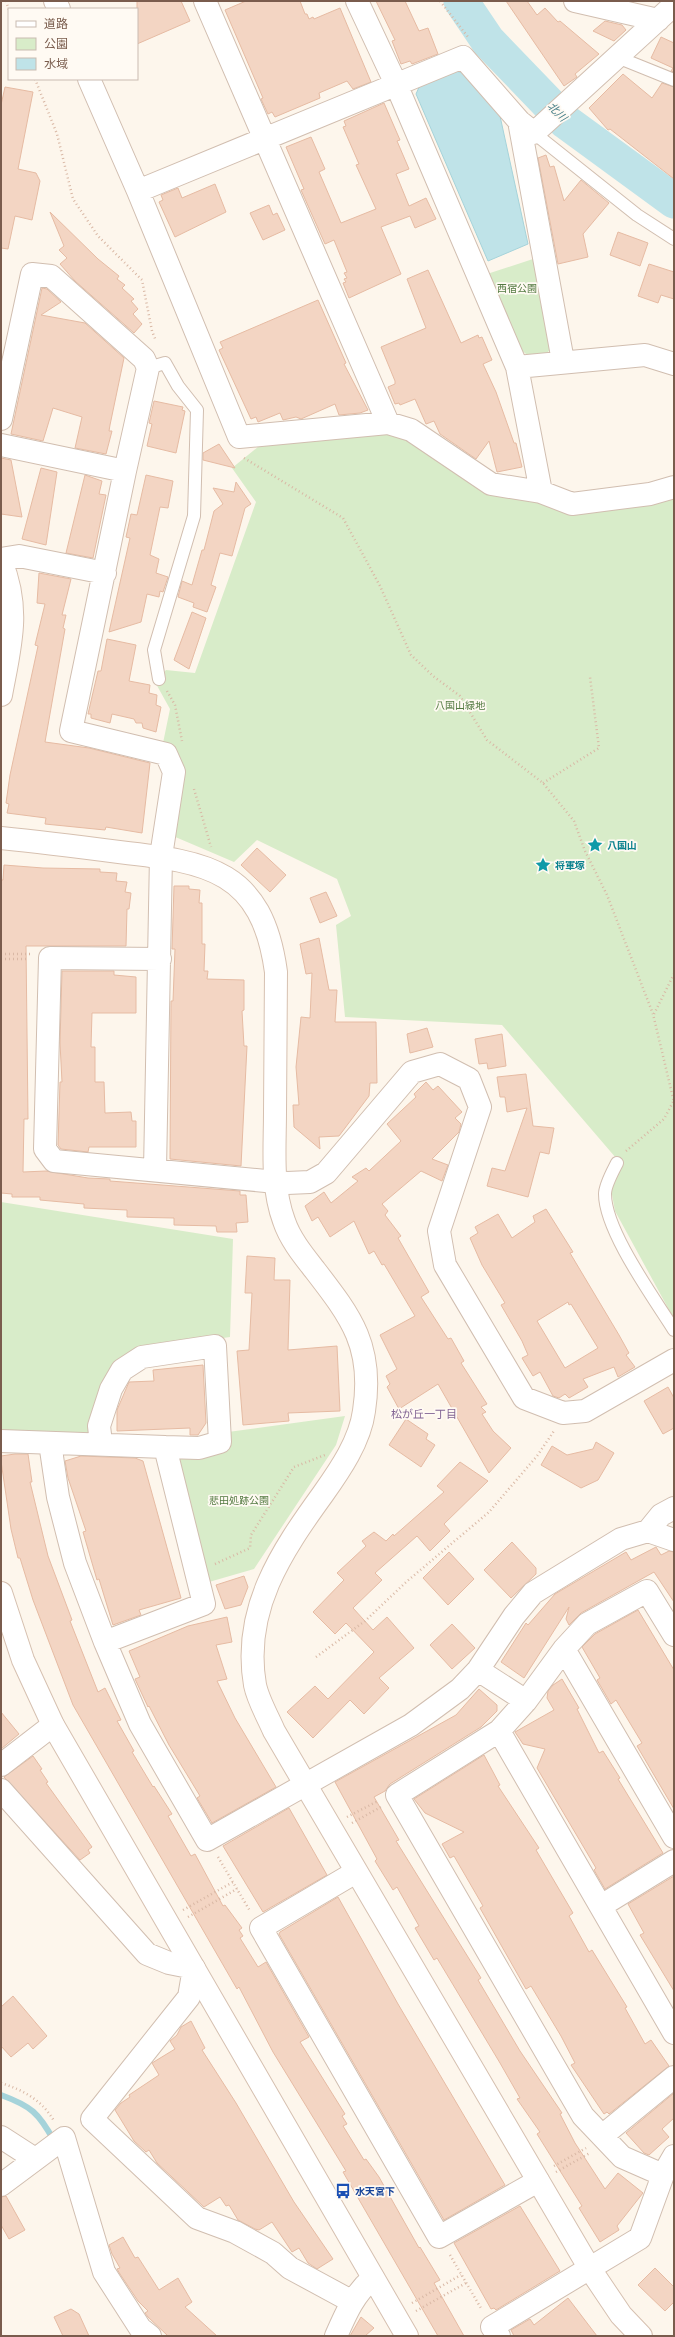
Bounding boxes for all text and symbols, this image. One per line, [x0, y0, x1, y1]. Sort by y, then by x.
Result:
legend [8, 8, 138, 80]
text: 道路 [44, 17, 68, 31]
text: 公園 [44, 37, 68, 51]
text: 水域 [44, 57, 68, 71]
water label: 北川 [545, 100, 570, 125]
park label: 西宿公園 [497, 283, 537, 294]
park label: 八国山緑地 [435, 700, 486, 711]
place icon: 八国山 [586, 836, 604, 854]
place label: 八国山 [607, 840, 637, 851]
place icon: 将軍塚 [534, 856, 552, 874]
place label: 将軍塚 [555, 860, 585, 871]
district label: 松が丘一丁目 [391, 1408, 457, 1421]
park label: 悲田処跡公園 [209, 1495, 269, 1506]
bus stop icon: 水天宮下 [334, 2182, 352, 2200]
place label: 水天宮下 [355, 2186, 395, 2197]

